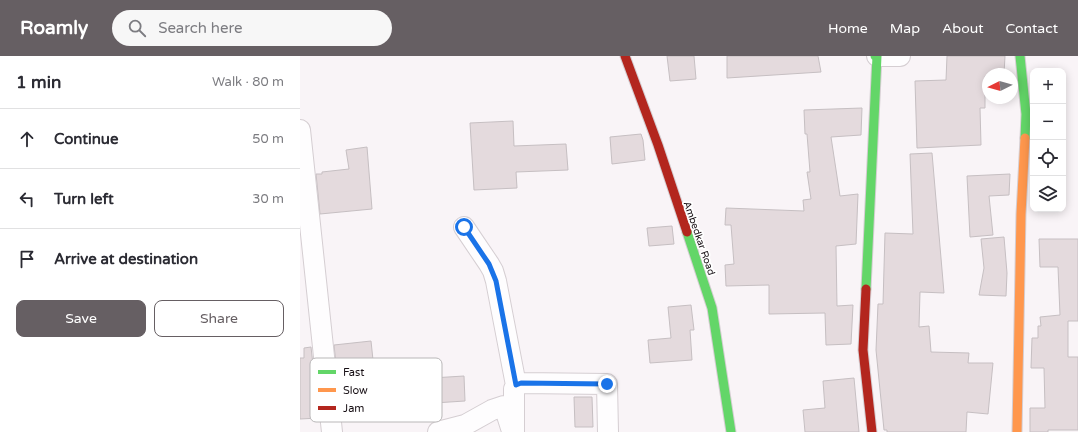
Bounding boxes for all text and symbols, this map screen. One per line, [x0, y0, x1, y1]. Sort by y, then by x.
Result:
search box [112, 10, 392, 46]
text: Roamly [20, 17, 88, 39]
icon: search [126, 17, 148, 39]
text: Search here [158, 19, 243, 37]
text: Home [828, 20, 868, 37]
text: Map [890, 20, 920, 37]
text: About [942, 20, 984, 37]
text: Contact [1006, 20, 1058, 37]
north arrow [982, 68, 1018, 104]
map controls [1030, 68, 1066, 212]
button: + [1030, 68, 1066, 104]
text: 1 min [16, 72, 61, 93]
text: Walk · 80 m [212, 74, 284, 90]
button: − [1030, 104, 1066, 140]
icon: ahead [16, 128, 38, 150]
text: Continue [54, 130, 118, 148]
text: 50 m [252, 131, 284, 147]
button: locate [1030, 140, 1066, 176]
button: layers [1030, 176, 1066, 212]
icon: left [16, 188, 38, 210]
text: Turn left [54, 190, 114, 208]
text: 30 m [252, 191, 284, 207]
street label: Ambedkar Road [681, 200, 717, 277]
route start [455, 218, 473, 236]
icon: arrive [16, 248, 38, 270]
text: Arrive at destination [54, 250, 198, 268]
button: Save [16, 300, 146, 337]
button: Share [154, 300, 284, 337]
legend [310, 358, 442, 422]
text: Fast [343, 366, 364, 379]
route end [598, 375, 616, 393]
text: Slow [343, 384, 368, 397]
text: Jam [343, 402, 364, 415]

